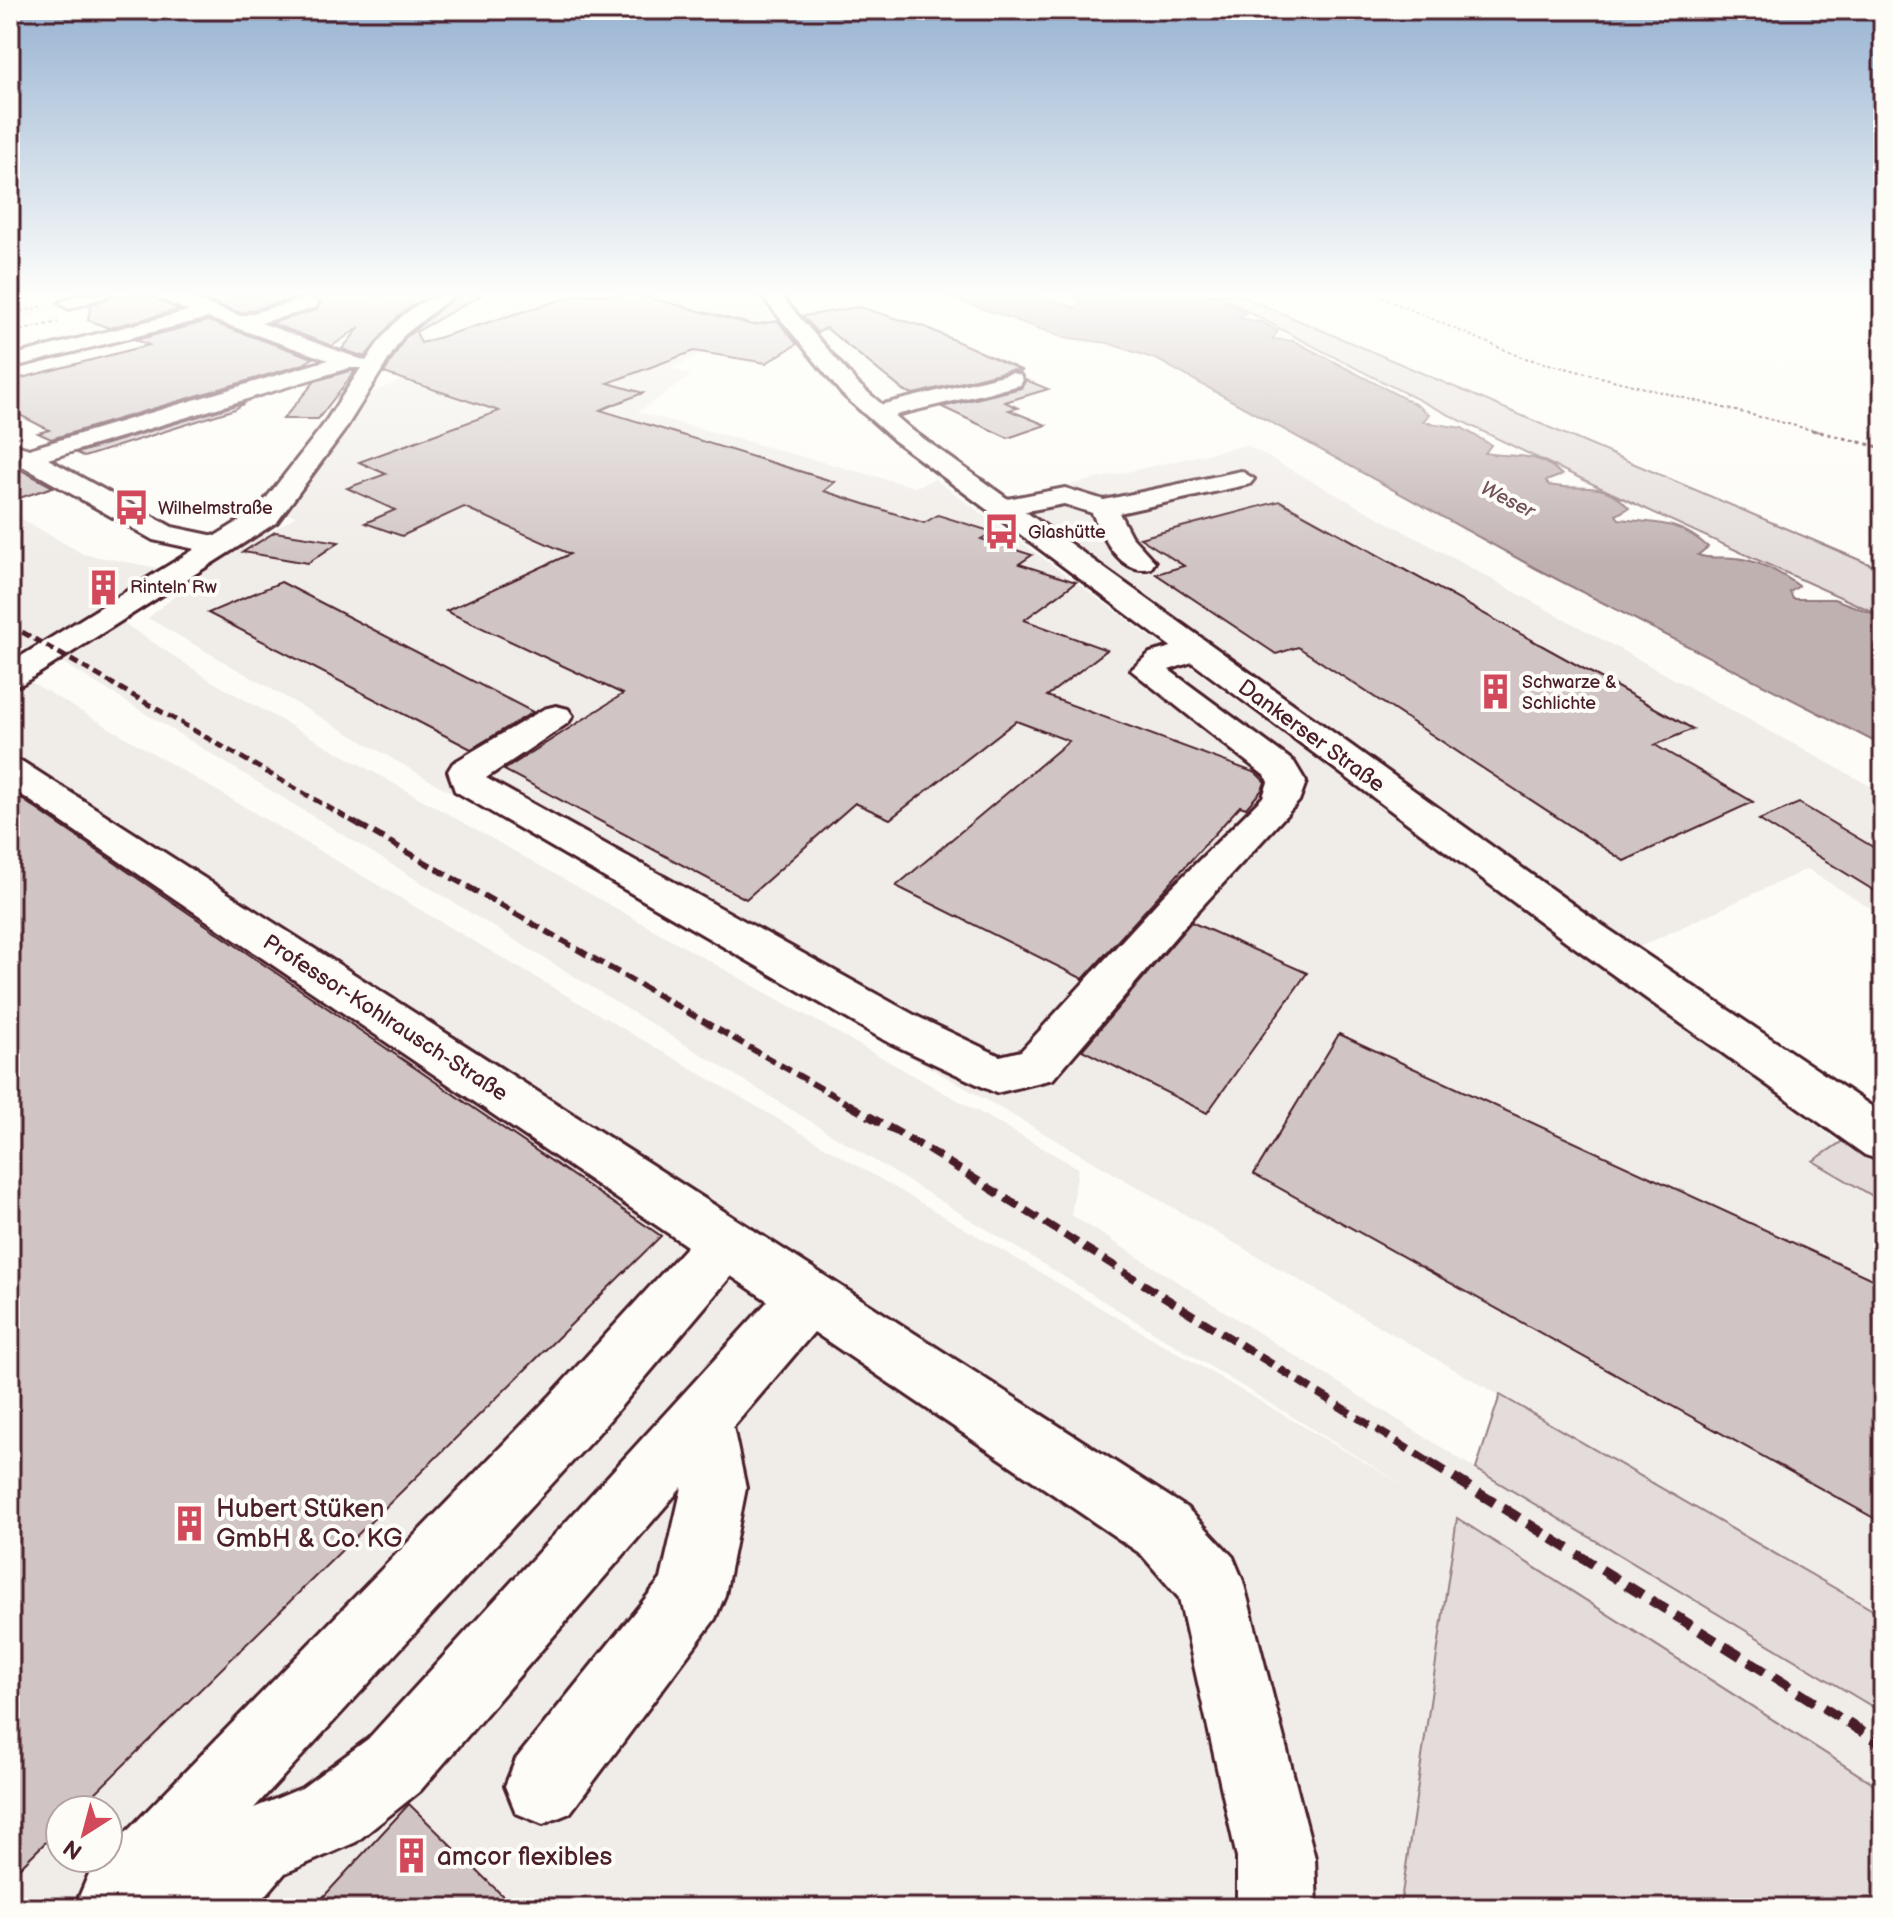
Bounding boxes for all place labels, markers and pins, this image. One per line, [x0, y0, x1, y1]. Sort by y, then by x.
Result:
bus stop icon: Wilhelmstraße [113, 489, 151, 527]
place label: Wilhelmstraße [158, 498, 273, 519]
bus stop icon: Glashütte [983, 513, 1021, 551]
place label: Glashütte [1028, 522, 1106, 543]
building icon: Rinteln Rw [85, 568, 123, 606]
place label: Rinteln Rw [130, 577, 217, 598]
place label: Schwarze & Schlichte [1522, 672, 1617, 714]
building icon: Schwarze & Schlichte [1477, 673, 1515, 711]
place label: Hubert Stüken GmbH & Co. KG [216, 1494, 403, 1555]
building icon: Hubert Stüken GmbH & Co. KG [171, 1504, 209, 1542]
building icon: amcor flexibles [392, 1837, 430, 1875]
place label: amcor flexibles [437, 1842, 612, 1873]

